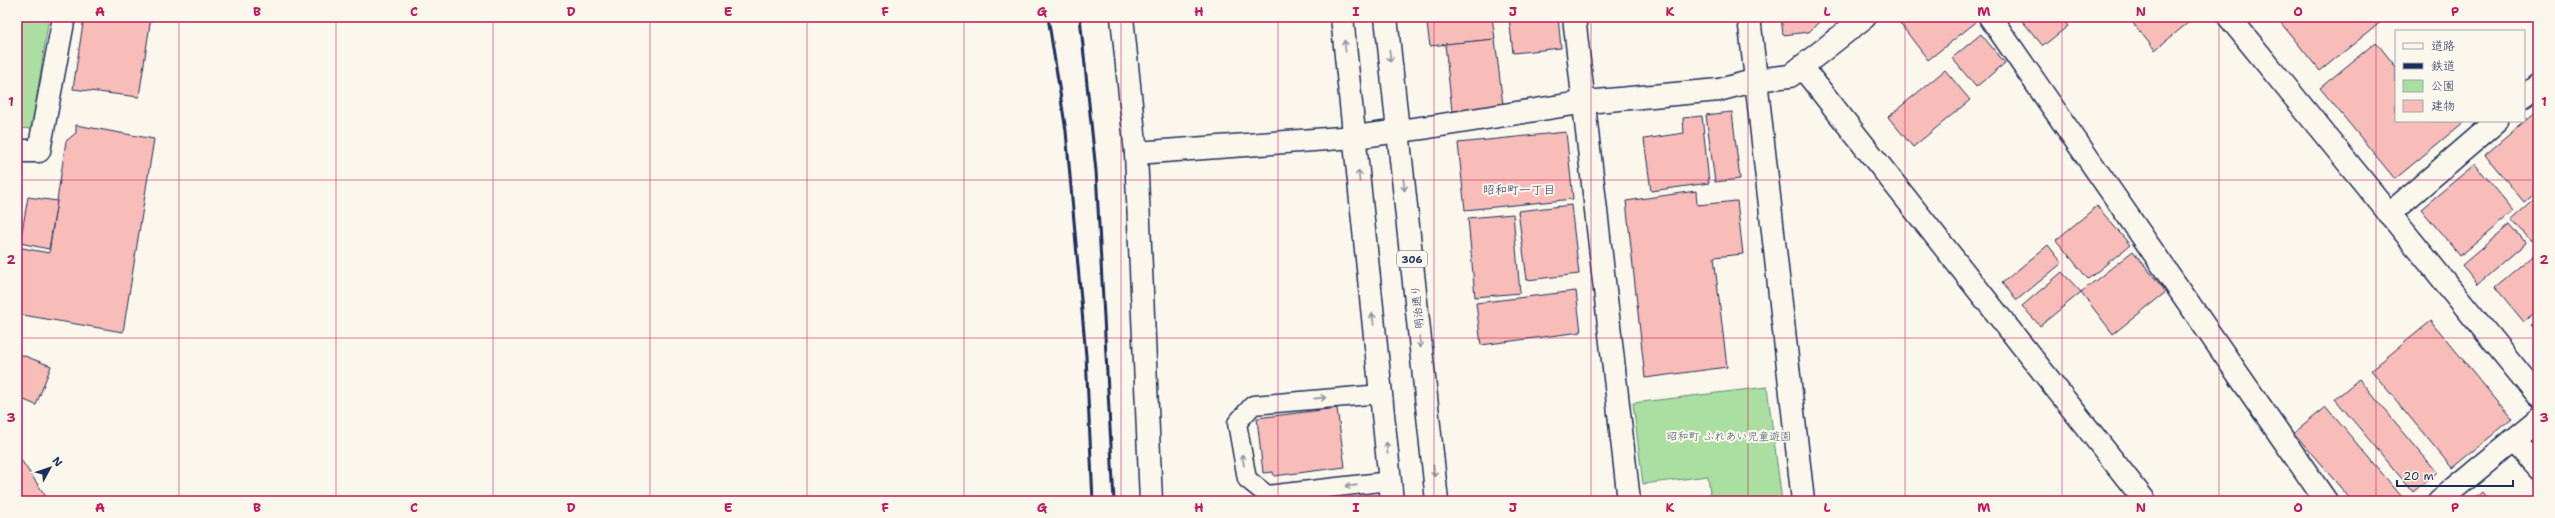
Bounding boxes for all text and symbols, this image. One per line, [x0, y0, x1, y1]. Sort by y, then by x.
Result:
text: A [95, 3, 105, 20]
text: B [253, 3, 261, 20]
text: C [410, 3, 418, 20]
text: D [566, 3, 576, 20]
text: E [724, 3, 733, 20]
text: F [881, 3, 889, 20]
text: G [1037, 3, 1048, 20]
text: H [1194, 3, 1204, 20]
text: I [1352, 3, 1360, 20]
text: J [1509, 3, 1517, 20]
text: K [1666, 3, 1675, 20]
text: L [1823, 3, 1831, 20]
text: M [1977, 3, 1991, 20]
text: N [2136, 3, 2146, 20]
text: O [2293, 3, 2303, 20]
text: P [2451, 3, 2459, 20]
legend [2395, 30, 2525, 122]
text: 道路 [2431, 38, 2455, 54]
one-way arrow [1341, 40, 1349, 53]
one-way arrow [1386, 49, 1394, 62]
text: 鉄道 [2431, 58, 2455, 74]
text: 公園 [2431, 78, 2455, 94]
text: 1 [8, 93, 14, 110]
text: 1 [2541, 93, 2547, 110]
text: 建物 [2431, 98, 2455, 114]
one-way arrow [1355, 170, 1362, 183]
one-way arrow [1400, 178, 1408, 191]
district label: 昭和町一丁目 [1483, 182, 1555, 198]
text: 2 [6, 251, 16, 268]
road number: 306 [1397, 251, 1427, 267]
text: 2 [2539, 251, 2549, 268]
street label: 明治通り [1408, 284, 1427, 330]
one-way arrow [1369, 313, 1377, 326]
one-way arrow [1417, 335, 1424, 348]
one-way arrow [1314, 395, 1327, 402]
text: 3 [6, 409, 16, 426]
text: 3 [2539, 409, 2549, 426]
park label: 昭和町 ふれあい児童遊園 [1667, 429, 1791, 444]
one-way arrow [1383, 442, 1390, 455]
north arrow [30, 448, 70, 488]
text: N [49, 454, 66, 470]
one-way arrow [1239, 454, 1247, 467]
scale bar [2397, 462, 2513, 488]
one-way arrow [1430, 464, 1438, 477]
text: 20 m [2403, 468, 2434, 484]
one-way arrow [1345, 482, 1358, 489]
text: A [95, 499, 105, 516]
text: B [253, 499, 261, 516]
text: C [410, 499, 418, 516]
text: D [566, 499, 576, 516]
text: E [724, 499, 733, 516]
text: F [881, 499, 889, 516]
text: G [1037, 499, 1048, 516]
text: H [1194, 499, 1204, 516]
text: I [1352, 499, 1360, 516]
text: J [1509, 499, 1517, 516]
text: K [1666, 499, 1675, 516]
text: L [1823, 499, 1831, 516]
text: M [1977, 499, 1991, 516]
text: N [2136, 499, 2146, 516]
text: O [2293, 499, 2303, 516]
text: P [2451, 499, 2459, 516]

